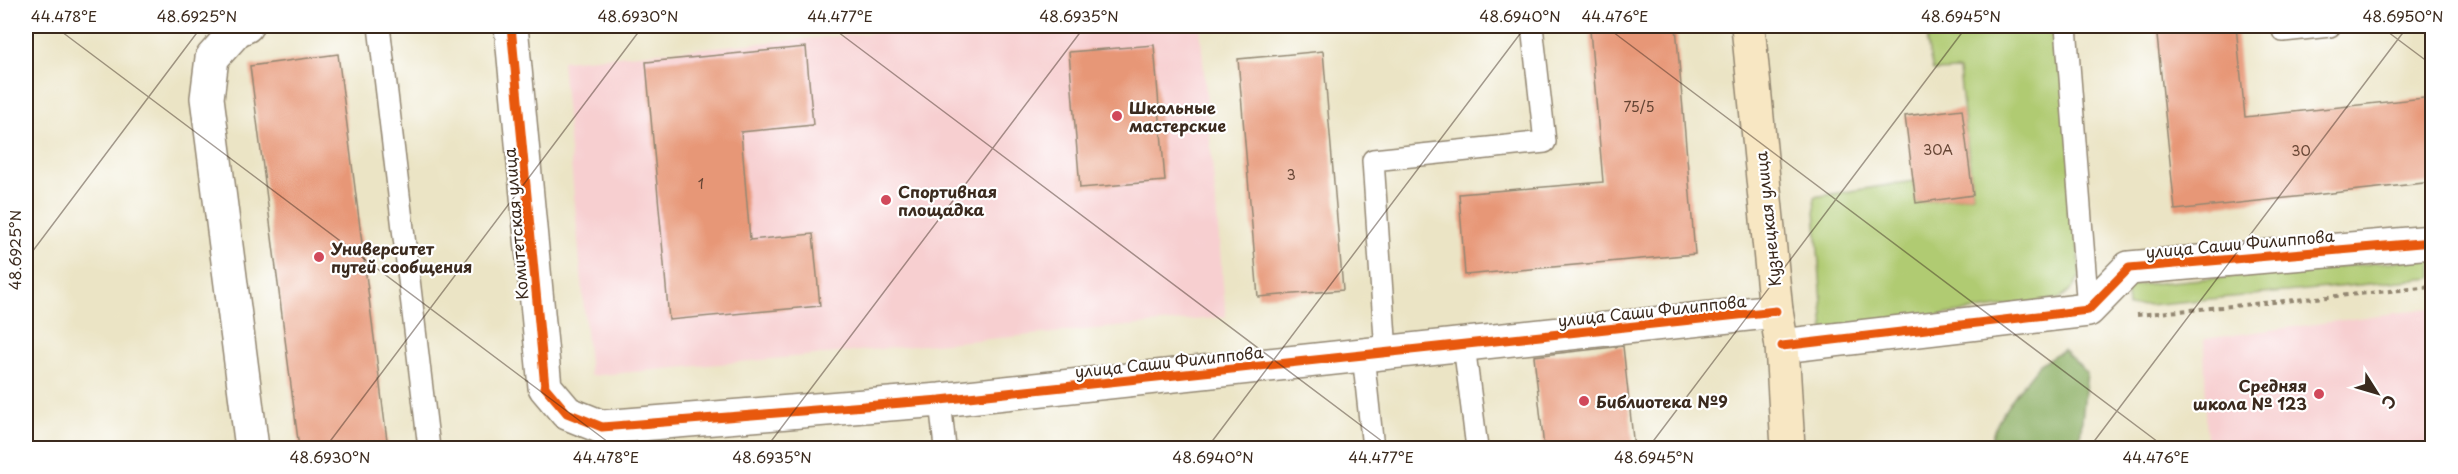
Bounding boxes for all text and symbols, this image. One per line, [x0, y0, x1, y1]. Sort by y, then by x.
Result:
text: 44.478°E [31, 4, 97, 27]
text: 48.6925°N [157, 4, 237, 27]
text: 48.6930°N [598, 4, 678, 27]
text: 44.477°E [807, 4, 873, 27]
text: 48.6935°N [1039, 4, 1119, 27]
text: 48.6940°N [1479, 4, 1561, 27]
text: 44.476°E [1581, 4, 1649, 27]
text: 48.6945°N [1921, 4, 2001, 27]
text: 48.6950°N [2363, 4, 2444, 27]
place label: Школьные мастерские [1129, 95, 1227, 137]
house number: 75/5 [1623, 96, 1655, 117]
marker: Школьные мастерские [1110, 109, 1124, 123]
house number: 30А [1923, 139, 1953, 160]
house number: 30 [2291, 140, 2311, 161]
street label: Комитетская улица [496, 147, 534, 301]
street label: Кузнецкая улица [1748, 150, 1786, 288]
house number: 3 [1286, 164, 1296, 185]
house number: 1 [698, 173, 704, 194]
place label: Спортивная площадка [898, 179, 997, 221]
marker: Спортивная площадка [879, 193, 893, 207]
text: 48.6925°N [3, 210, 26, 290]
street label: улица Саши Филиппова [2145, 223, 2335, 263]
place label: Университет путей сообщения [330, 236, 472, 278]
marker: Университет путей сообщения [312, 250, 326, 264]
street label: улица Саши Филиппова [1557, 288, 1747, 332]
street label: улица Саши Филиппова [1074, 339, 1264, 383]
north arrow [2347, 363, 2407, 423]
place label: Средняя школа № 123 [2193, 373, 2307, 415]
marker: Средняя школа № 123 [2312, 387, 2326, 401]
place label: Библиотека №9 [1596, 389, 1728, 413]
text: С [2377, 391, 2403, 415]
marker: Библиотека №9 [1577, 394, 1591, 408]
text: 48.6930°N [290, 445, 370, 468]
text: 44.478°E [573, 445, 639, 468]
text: 48.6935°N [732, 445, 812, 468]
text: 48.6940°N [1172, 445, 1254, 468]
text: 44.477°E [1348, 445, 1414, 468]
text: 48.6945°N [1614, 445, 1694, 468]
text: 44.476°E [2122, 445, 2190, 468]

